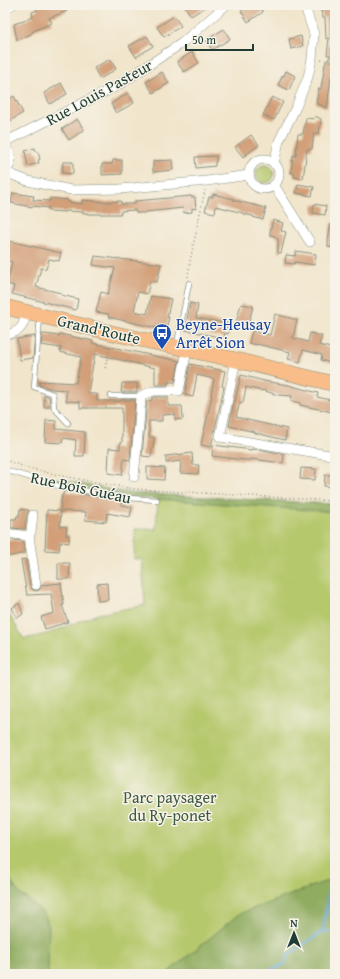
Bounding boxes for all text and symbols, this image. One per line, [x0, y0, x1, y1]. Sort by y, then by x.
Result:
scale bar [186, 26, 253, 52]
text: 50 m [192, 31, 216, 48]
street label: Rue Louis Pasteur [41, 53, 157, 131]
street label: Grand'Route [55, 308, 143, 350]
place label: Beyne-Heusay Arrêt Sion [176, 312, 271, 354]
bus stop icon: Beyne-Heusay Arrêt Sion [151, 322, 173, 350]
street label: Rue Bois Guéau [28, 465, 134, 509]
park label: Parc paysager du Ry-ponet [123, 785, 217, 827]
north arrow [274, 913, 314, 953]
text: N [290, 915, 298, 931]

